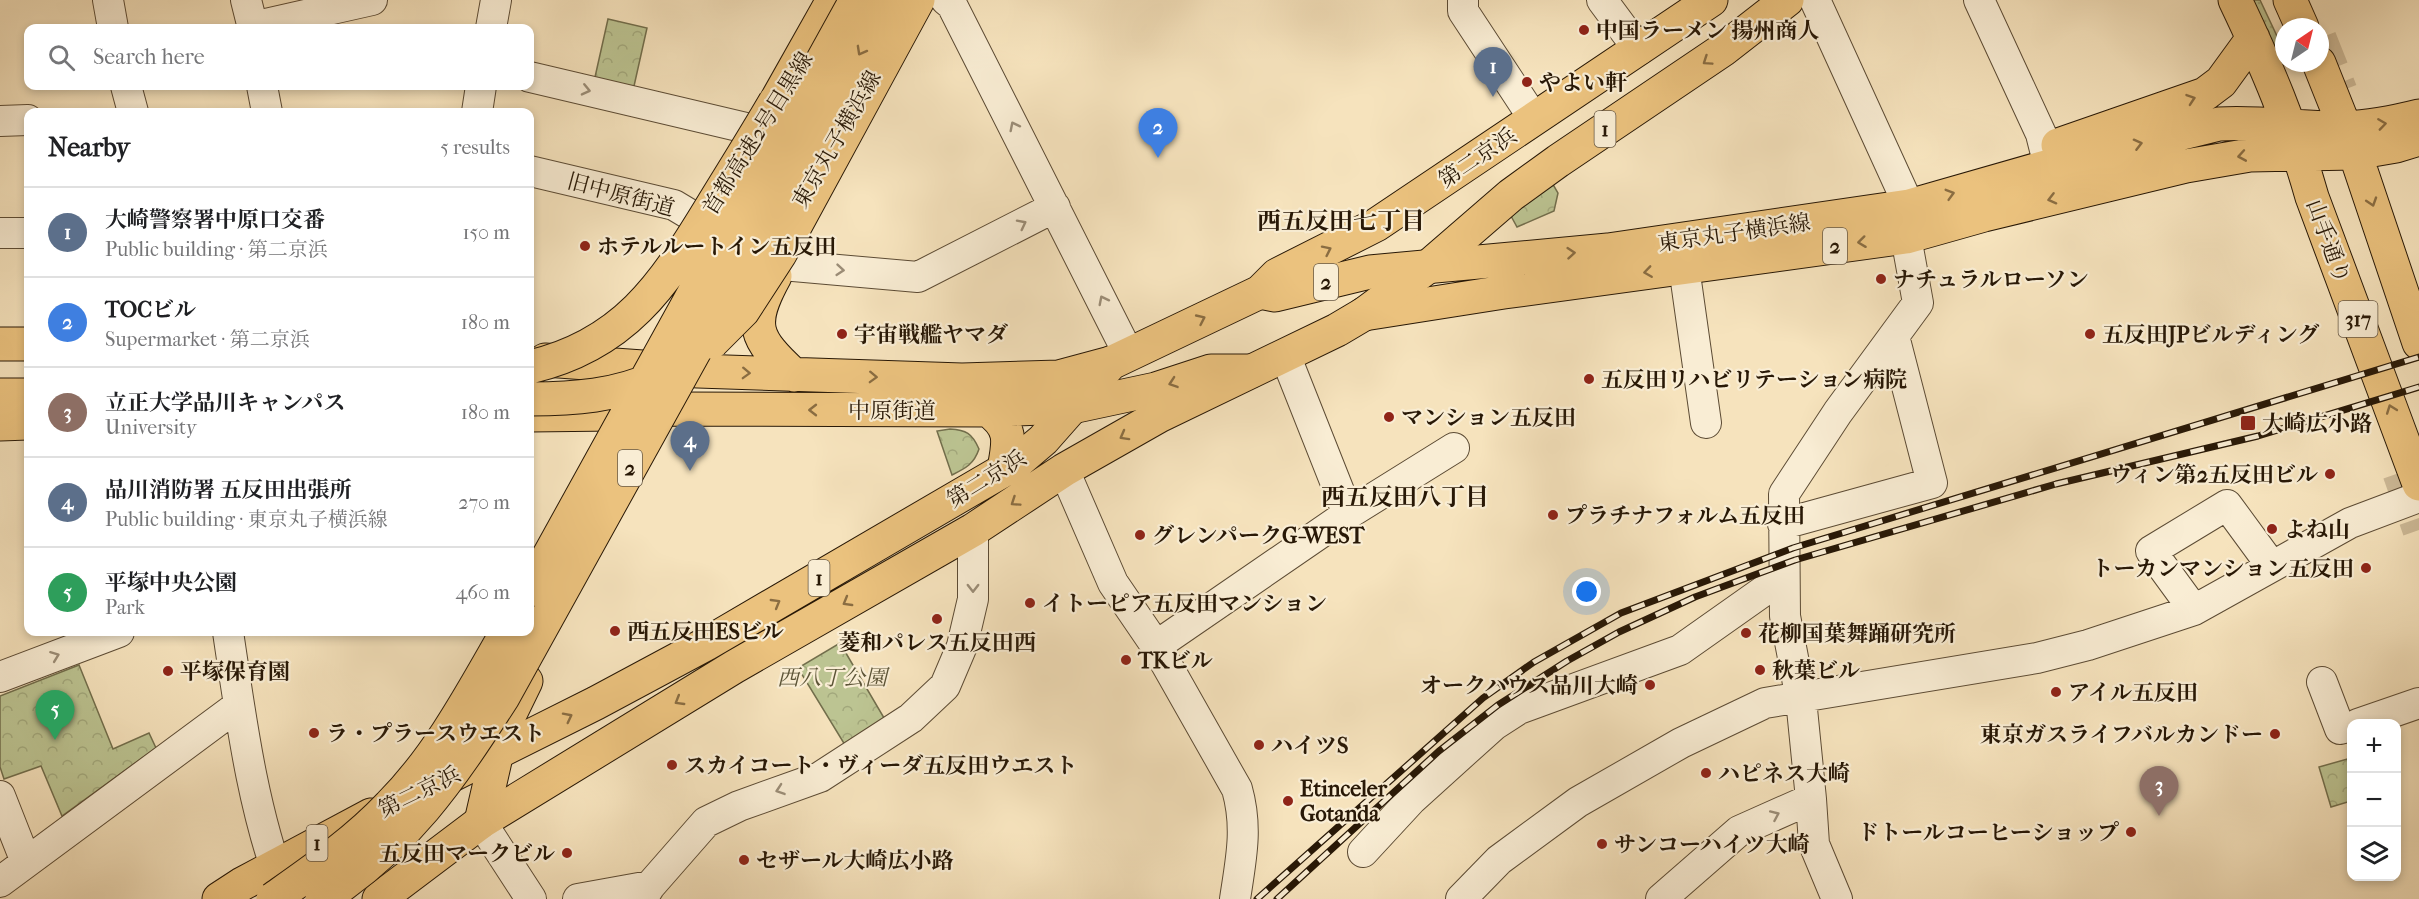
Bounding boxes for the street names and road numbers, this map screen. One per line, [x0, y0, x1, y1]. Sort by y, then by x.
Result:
street label: 首都高速2号目黒線 [697, 47, 819, 220]
street label: 東京丸子横浜線 [787, 66, 887, 213]
road number: 1 [1594, 111, 1616, 147]
street label: 第二京浜 [1434, 122, 1521, 193]
street label: 旧中原街道 [564, 168, 677, 222]
street label: 山手通り [2301, 196, 2355, 287]
street label: 東京丸子横浜線 [1656, 209, 1812, 257]
road number: 2 [1823, 228, 1847, 264]
road number: 2 [1314, 264, 1338, 300]
road number: 317 [2338, 301, 2378, 337]
street label: 中原街道 [848, 398, 936, 424]
street label: 第二京浜 [942, 445, 1031, 513]
road number: 2 [618, 450, 642, 486]
road number: 1 [808, 560, 830, 596]
street label: 第二京浜 [374, 761, 465, 823]
road number: 1 [306, 825, 328, 861]

